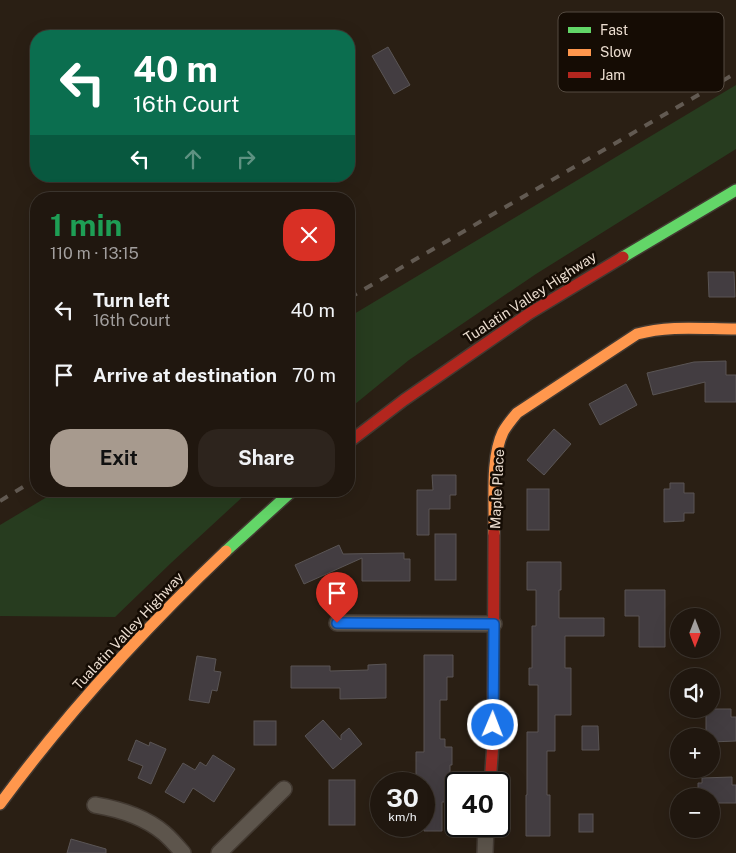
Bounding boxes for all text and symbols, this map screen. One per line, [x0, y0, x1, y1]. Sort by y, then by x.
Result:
legend [558, 12, 724, 92]
text: Fast [600, 22, 628, 38]
text: Slow [600, 44, 632, 60]
text: 40 m [133, 49, 218, 90]
icon: left [50, 50, 115, 115]
text: Jam [600, 67, 625, 83]
text: 16th Court [133, 91, 240, 117]
icon: left [126, 145, 154, 173]
icon: ahead [179, 145, 207, 173]
icon: right [232, 145, 260, 173]
text: 1 min [50, 207, 122, 243]
button: close [283, 209, 335, 261]
text: 110 m · 13:15 [50, 244, 139, 263]
street label: Tualatin Valley Highway [461, 248, 600, 346]
text: Turn left [93, 289, 170, 311]
icon: left [50, 296, 78, 324]
text: 40 m [290, 299, 335, 321]
text: 16th Court [93, 311, 170, 330]
icon: arrive [50, 361, 78, 389]
text: Arrive at destination [93, 364, 277, 386]
text: 70 m [292, 364, 336, 386]
button: Exit [50, 429, 188, 487]
button: Share [198, 429, 335, 487]
street label: Maple Place [487, 449, 507, 529]
street label: Tualatin Valley Highway [69, 569, 187, 693]
pin [316, 572, 358, 623]
icon: arrive [323, 579, 351, 607]
north arrow [670, 608, 720, 658]
map controls [670, 608, 720, 838]
button: sound [670, 668, 720, 718]
position arrow [466, 698, 518, 750]
button: + [670, 728, 720, 778]
speed limit sign: 40 [445, 772, 510, 837]
text: 30 [386, 783, 419, 813]
button: − [670, 788, 720, 838]
text: km/h [388, 810, 417, 824]

